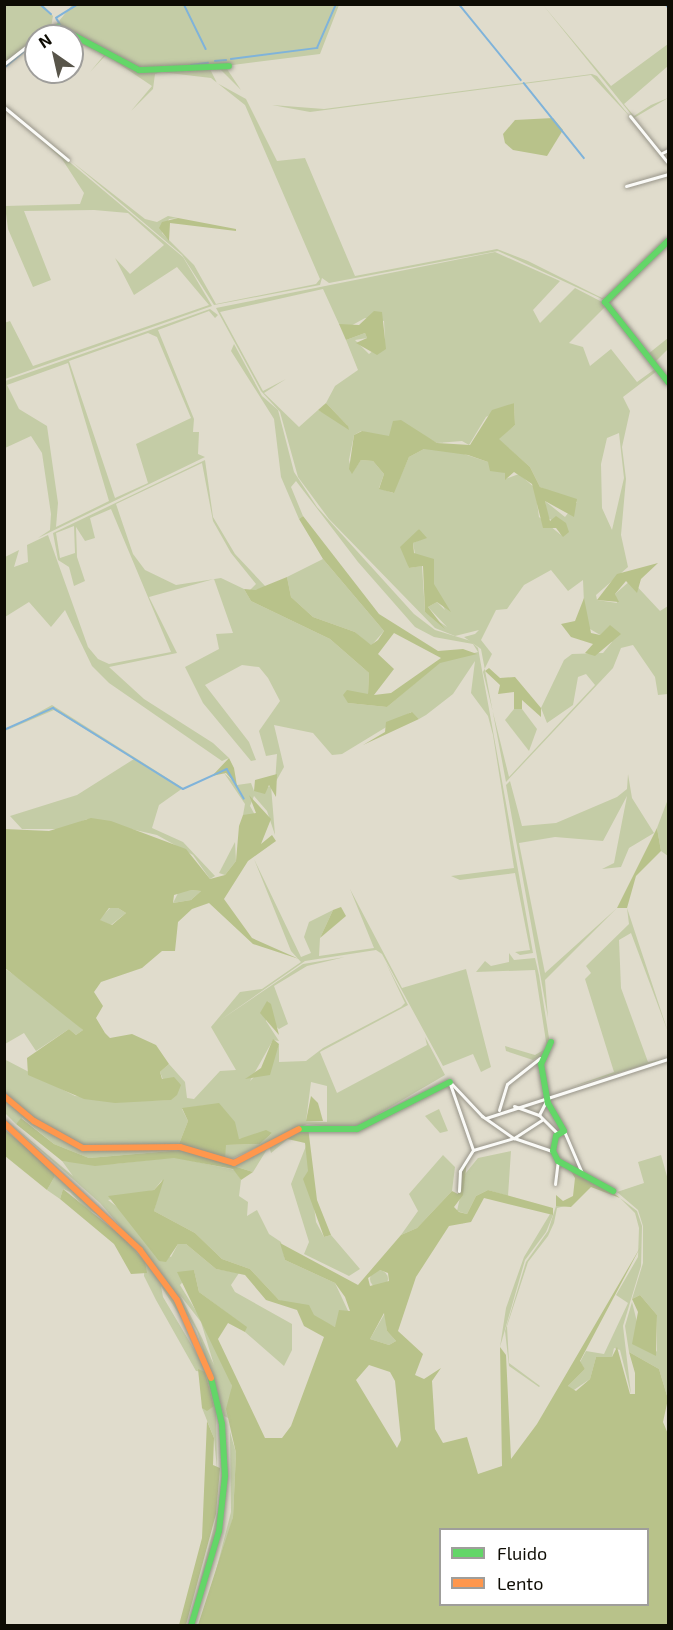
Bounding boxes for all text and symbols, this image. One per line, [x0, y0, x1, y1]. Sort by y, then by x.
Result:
north arrow [24, 24, 84, 84]
text: N [35, 29, 55, 51]
legend [439, 1528, 649, 1606]
text: Fluido [497, 1542, 547, 1564]
text: Lento [497, 1572, 543, 1594]

